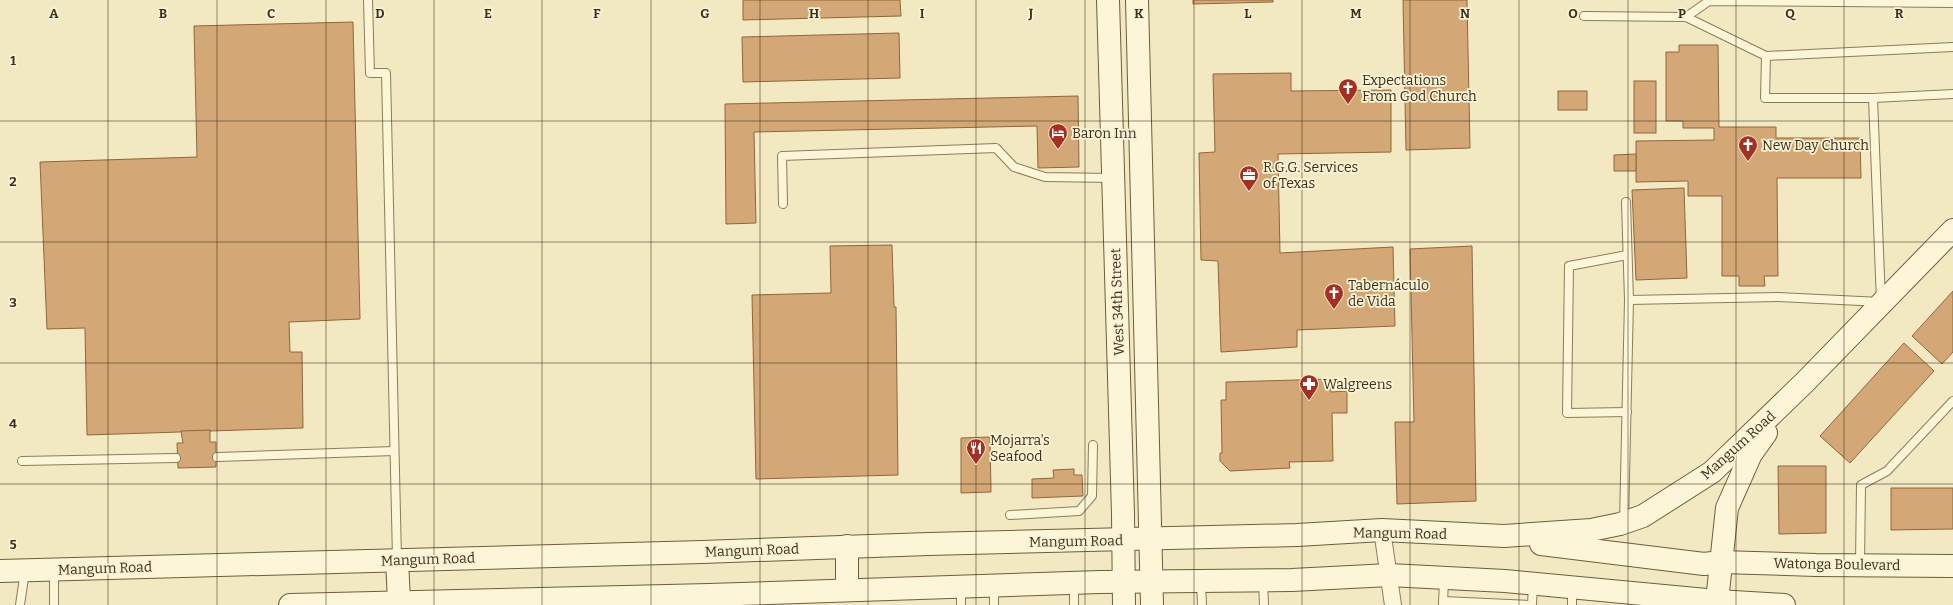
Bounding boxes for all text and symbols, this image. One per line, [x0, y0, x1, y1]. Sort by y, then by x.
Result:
text: A [49, 6, 59, 21]
text: B [159, 6, 167, 21]
text: C [267, 6, 275, 21]
text: D [375, 6, 385, 21]
text: E [484, 6, 492, 21]
text: F [593, 6, 601, 21]
text: G [700, 6, 710, 21]
text: H [809, 6, 819, 21]
text: I [920, 6, 925, 21]
text: J [1028, 6, 1034, 21]
text: K [1134, 6, 1144, 21]
text: L [1244, 6, 1252, 21]
text: M [1350, 6, 1362, 21]
text: N [1460, 6, 1470, 21]
text: O [1568, 6, 1578, 21]
text: P [1678, 6, 1686, 21]
text: Q [1785, 6, 1796, 21]
text: R [1895, 6, 1904, 21]
text: 1 [10, 53, 16, 68]
place label: Expectations From God Church [1362, 72, 1477, 105]
church icon: Expectations From God Church [1337, 77, 1359, 105]
hotel icon: Baron Inn [1047, 122, 1069, 150]
place label: Baron Inn [1072, 125, 1137, 142]
church icon: New Day Church [1737, 134, 1759, 162]
place label: New Day Church [1762, 137, 1869, 154]
place label: R.G.G. Services of Texas [1263, 159, 1358, 192]
office icon: R.G.G. Services of Texas [1238, 164, 1260, 192]
text: 2 [9, 174, 17, 189]
street label: West 34th Street [1107, 248, 1128, 356]
place label: Tabernáculo de Vida [1348, 277, 1429, 310]
church icon: Tabernáculo de Vida [1323, 282, 1345, 310]
text: 3 [9, 295, 17, 310]
pharmacy icon: Walgreens [1298, 373, 1320, 401]
place label: Walgreens [1323, 376, 1392, 393]
street label: Mangum Road [1698, 407, 1779, 483]
text: 4 [9, 416, 17, 431]
place label: Mojarra's Seafood [990, 432, 1050, 465]
restaurant icon: Mojarra's Seafood [965, 437, 987, 465]
street label: Mangum Road [1353, 524, 1447, 543]
street label: Mangum Road [1029, 532, 1123, 551]
text: 5 [9, 537, 17, 552]
street label: Mangum Road [705, 540, 799, 561]
street label: Mangum Road [381, 549, 475, 570]
street label: Watonga Boulevard [1774, 555, 1900, 574]
street label: Mangum Road [58, 558, 152, 579]

